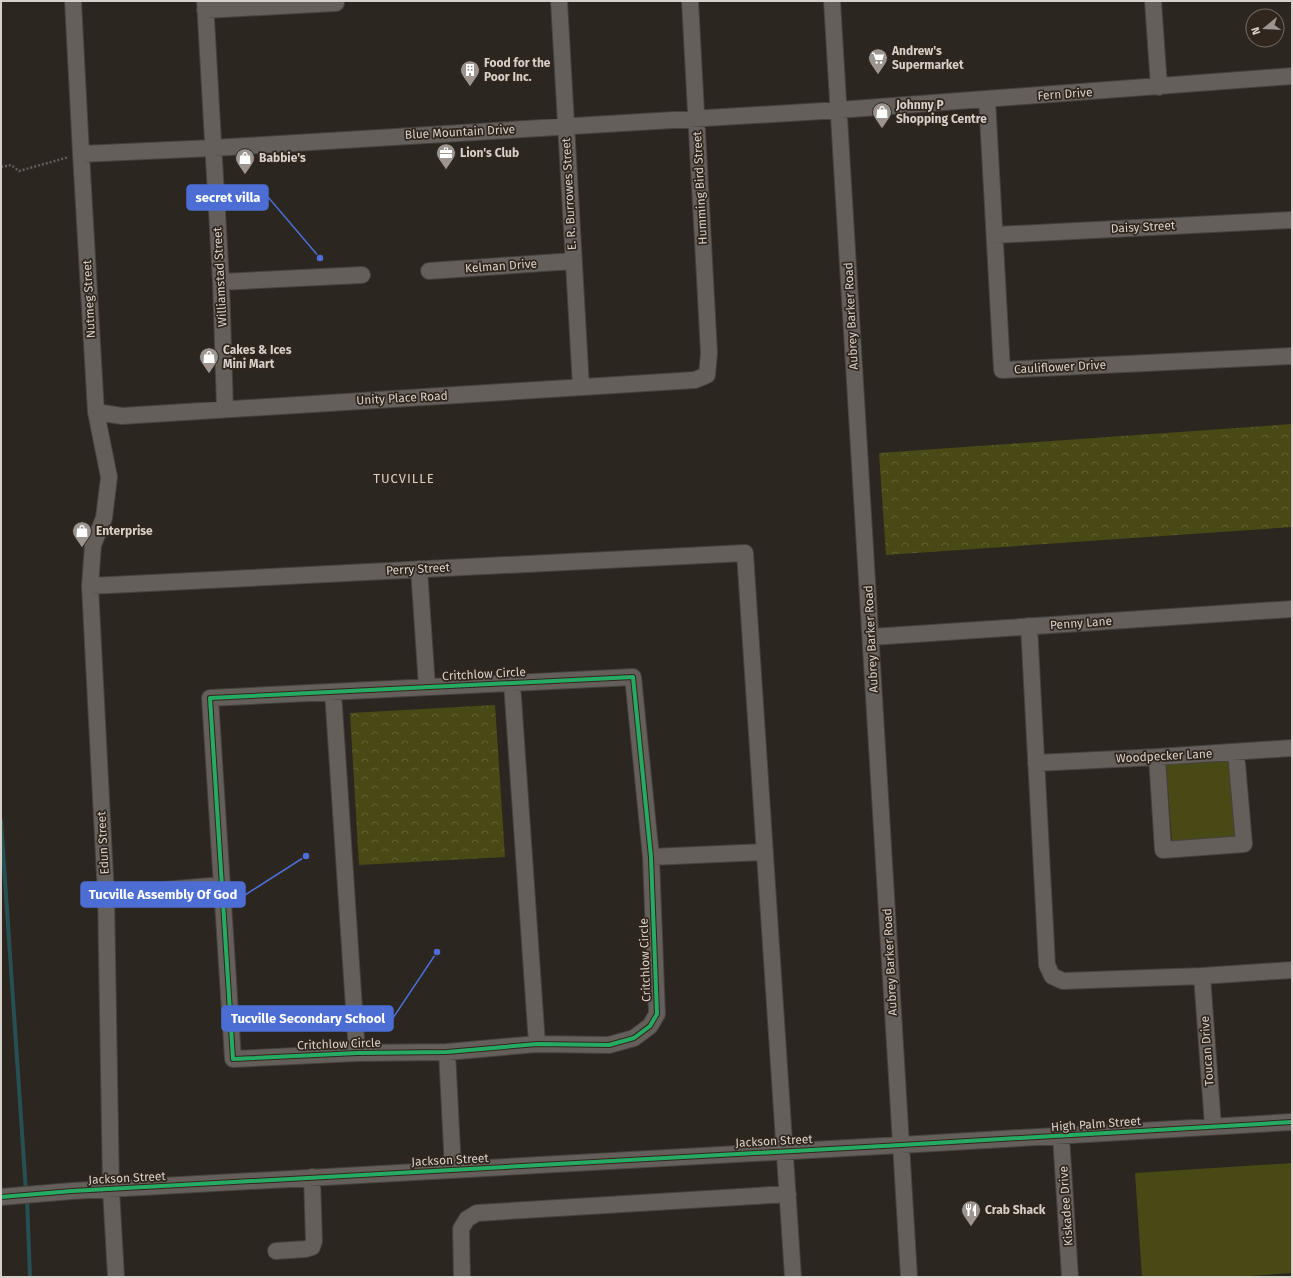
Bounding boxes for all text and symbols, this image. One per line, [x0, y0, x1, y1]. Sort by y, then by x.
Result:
north arrow [1245, 8, 1285, 48]
text: N [1249, 25, 1263, 36]
place label: Andrew's Supermarket [891, 44, 964, 72]
supermarket icon: Andrew's Supermarket [867, 47, 889, 75]
place label: Food for the Poor Inc. [484, 56, 551, 84]
building icon: Food for the Poor Inc. [459, 59, 481, 87]
street label: Fern Drive [1037, 85, 1093, 103]
place label: Johnny P Shopping Centre [895, 98, 987, 126]
shop icon: Johnny P Shopping Centre [871, 101, 893, 129]
street label: Blue Mountain Drive [405, 122, 515, 142]
street label: Humming Bird Street [690, 130, 710, 245]
street label: E. R. Burrowes Street [559, 137, 579, 251]
office icon: Lion's Club [435, 142, 457, 170]
place label: Lion's Club [460, 146, 519, 160]
shop icon: Babbie's [234, 147, 256, 175]
place label: Babbie's [259, 151, 306, 165]
callout: secret villa [187, 185, 268, 210]
text: secret villa [196, 190, 260, 205]
street label: Daisy Street [1110, 218, 1176, 236]
street label: Williamstad Street [210, 226, 230, 327]
street label: Kelman Drive [465, 257, 537, 275]
street label: Nutmeg Street [80, 259, 98, 338]
street label: Aubrey Barker Road [841, 262, 861, 370]
place label: Cakes & Ices Mini Mart [223, 343, 292, 371]
shop icon: Cakes & Ices Mini Mart [198, 346, 220, 374]
street label: Cauliflower Drive [1014, 358, 1106, 376]
street label: Unity Place Road [356, 389, 448, 407]
district label: TUCVILLE [373, 471, 435, 486]
shop icon: Enterprise [71, 520, 93, 548]
place label: Enterprise [96, 524, 153, 538]
street label: Perry Street [386, 560, 451, 578]
street label: Aubrey Barker Road [861, 585, 881, 693]
street label: Penny Lane [1049, 614, 1113, 632]
street label: Critchlow Circle [442, 665, 526, 683]
street label: Woodpecker Lane [1115, 746, 1213, 766]
street label: Edun Street [94, 810, 112, 875]
callout: Tucville Assembly Of God [81, 882, 245, 907]
text: Tucville Assembly Of God [89, 887, 237, 902]
street label: Aubrey Barker Road [880, 908, 900, 1016]
street label: Critchlow Circle [637, 918, 653, 1002]
callout: Tucville Secondary School [222, 1006, 393, 1031]
text: Tucville Secondary School [231, 1011, 385, 1026]
street label: Toucan Drive [1198, 1016, 1216, 1086]
street label: Critchlow Circle [297, 1036, 381, 1052]
street label: High Palm Street [1050, 1114, 1142, 1134]
street label: Jackson Street [735, 1132, 814, 1150]
street label: Jackson Street [411, 1151, 490, 1169]
street label: Kiskadee Drive [1056, 1166, 1076, 1246]
street label: Jackson Street [88, 1169, 167, 1187]
restaurant icon: Crab Shack [960, 1199, 982, 1227]
place label: Crab Shack [985, 1203, 1046, 1217]

